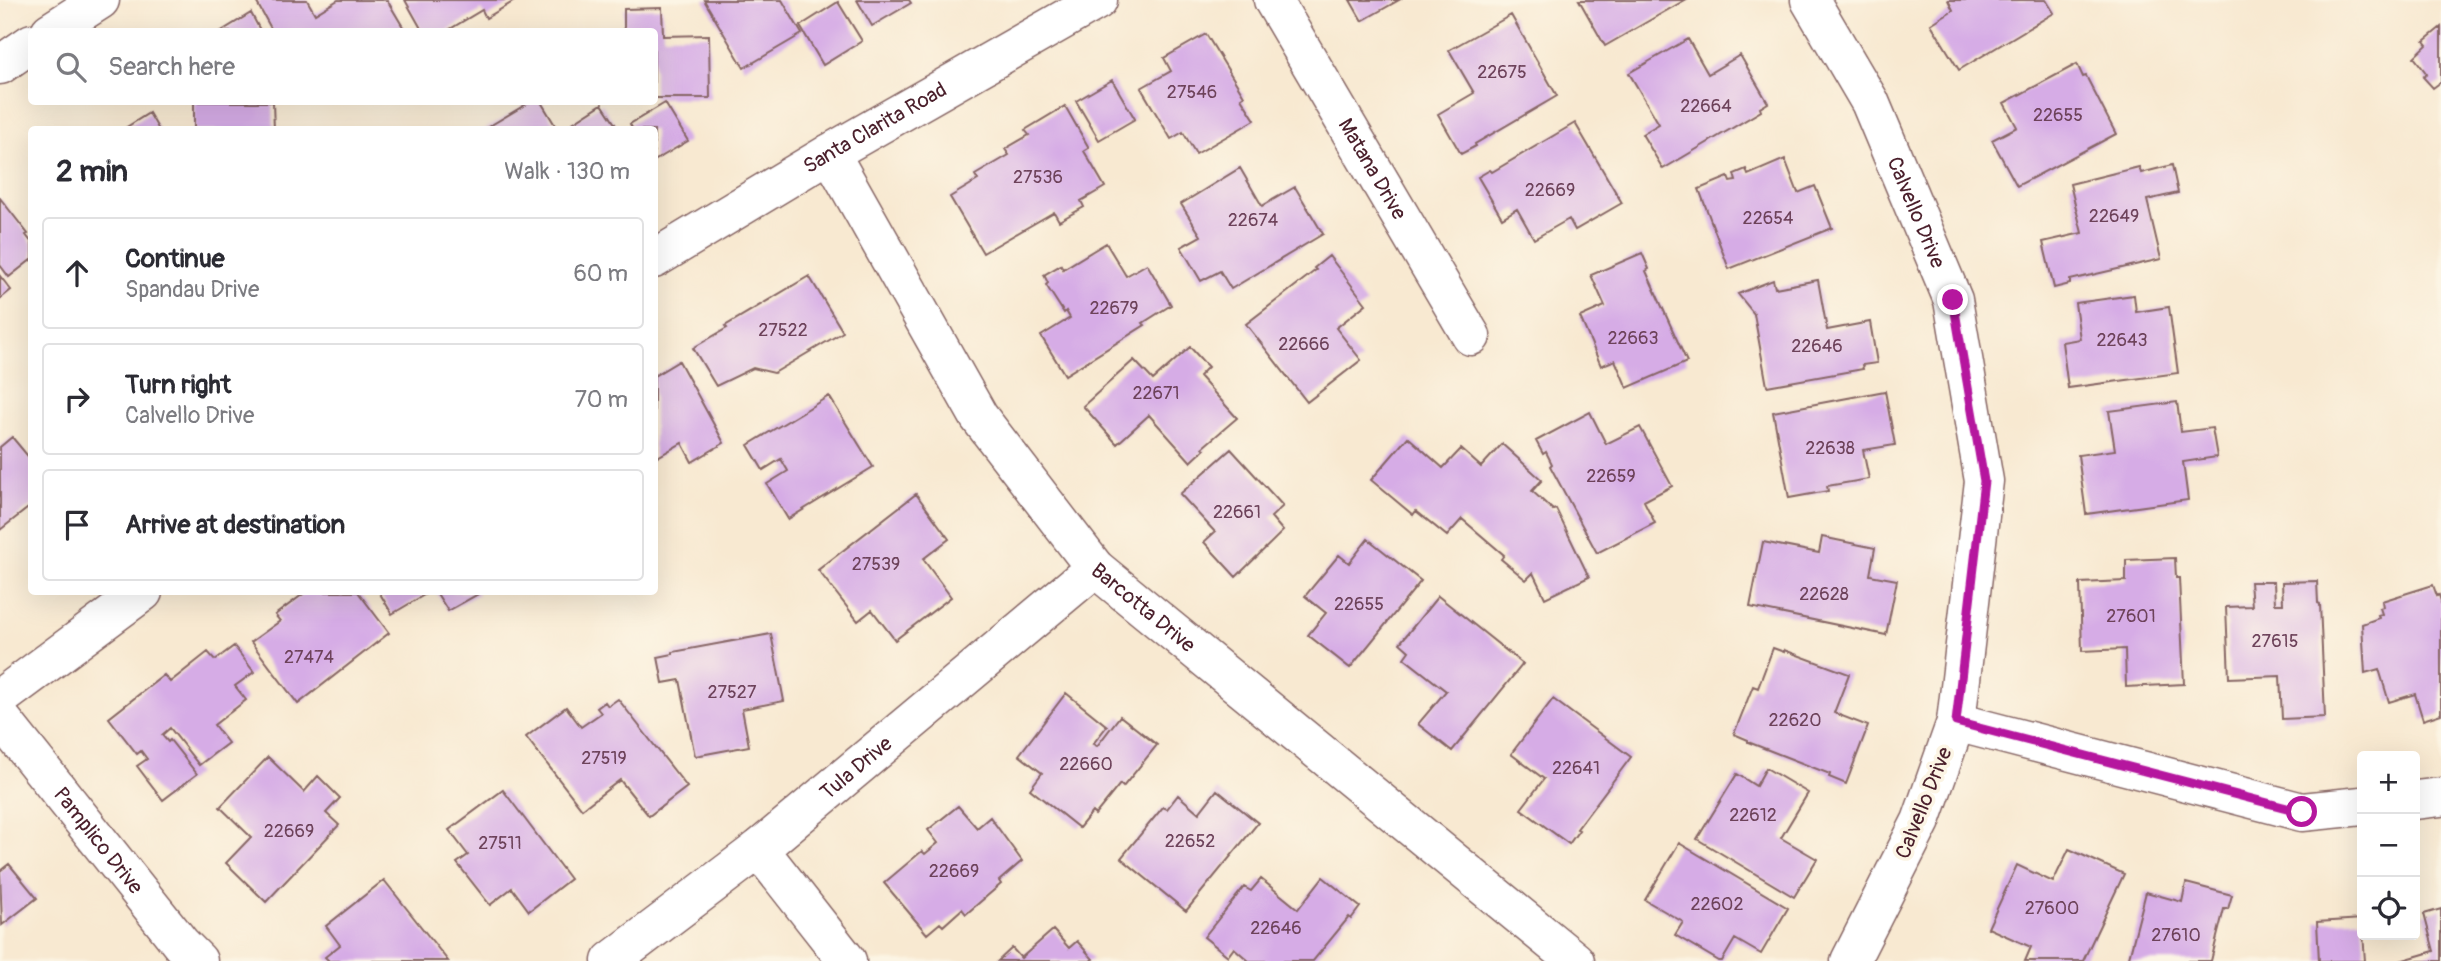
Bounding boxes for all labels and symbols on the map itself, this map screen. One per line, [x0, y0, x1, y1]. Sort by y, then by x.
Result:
house number: 22675 [1477, 61, 1527, 84]
street label: Santa Clarita Road [798, 76, 951, 180]
house number: 27546 [1167, 81, 1217, 104]
house number: 22664 [1680, 95, 1732, 118]
house number: 22655 [2033, 104, 2083, 127]
street label: Matana Drive [1332, 113, 1413, 225]
street label: Calvello Drive [1881, 153, 1952, 273]
house number: 27536 [1013, 166, 1063, 189]
house number: 22669 [1525, 179, 1575, 202]
house number: 22649 [2089, 205, 2139, 228]
house number: 22654 [1743, 207, 1794, 230]
house number: 22674 [1228, 209, 1279, 232]
route end [1937, 284, 1968, 315]
house number: 22679 [1089, 297, 1139, 320]
house number: 27522 [758, 319, 808, 342]
house number: 22663 [1607, 327, 1659, 350]
house number: 22643 [2096, 329, 2148, 352]
house number: 22666 [1278, 333, 1330, 356]
house number: 22646 [1791, 335, 1843, 358]
house number: 22671 [1133, 382, 1179, 405]
house number: 22638 [1805, 437, 1855, 460]
house number: 22659 [1586, 465, 1636, 488]
house number: 22661 [1213, 501, 1261, 524]
house number: 27539 [852, 553, 900, 576]
street label: Barcotta Drive [1086, 557, 1202, 659]
house number: 22628 [1799, 583, 1849, 606]
house number: 22655 [1334, 593, 1384, 616]
house number: 27601 [2106, 605, 2156, 628]
house number: 27615 [2252, 630, 2298, 653]
house number: 27474 [284, 646, 335, 669]
house number: 27527 [708, 681, 757, 704]
house number: 22620 [1769, 709, 1821, 732]
street label: Tula Drive [814, 730, 898, 806]
street label: Calvello Drive [1889, 743, 1959, 863]
house number: 27519 [581, 747, 627, 770]
house number: 22660 [1059, 753, 1113, 776]
house number: 22641 [1552, 757, 1600, 780]
street label: Pamplico Drive [48, 782, 150, 900]
route start [2286, 796, 2317, 827]
house number: 22612 [1729, 804, 1777, 827]
house number: 22669 [264, 820, 314, 843]
house number: 22652 [1165, 830, 1215, 853]
house number: 27511 [478, 832, 522, 855]
house number: 22669 [929, 860, 979, 883]
house number: 22602 [1691, 893, 1743, 916]
house number: 27600 [2025, 897, 2079, 920]
house number: 22646 [1250, 917, 1302, 940]
house number: 27610 [2151, 924, 2201, 947]

